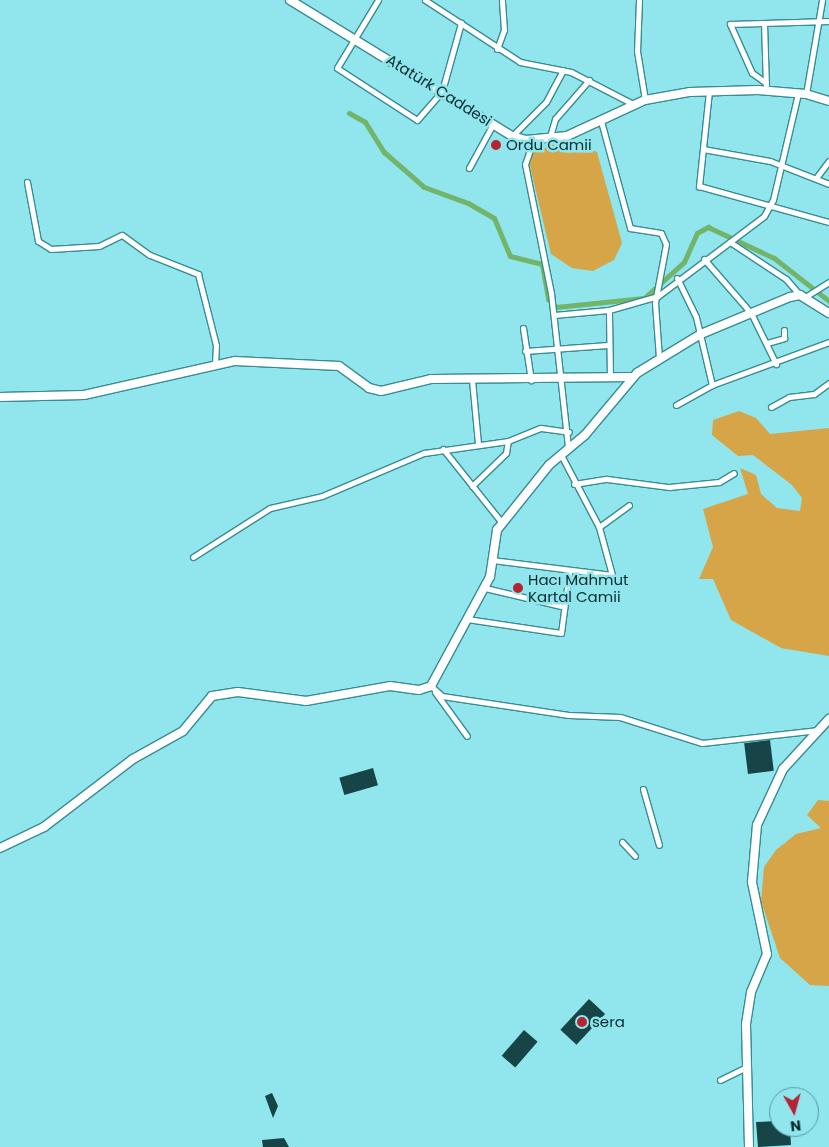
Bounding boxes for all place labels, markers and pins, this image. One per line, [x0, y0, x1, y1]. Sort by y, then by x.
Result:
place label: Ordu Camii [506, 136, 592, 154]
marker: Ordu Camii [490, 139, 502, 151]
place label: Hacı Mahmut Kartal Camii [528, 570, 628, 605]
marker: Hacı Mahmut Kartal Camii [512, 582, 524, 594]
place label: sera [592, 1013, 625, 1031]
marker: sera [576, 1016, 588, 1028]

